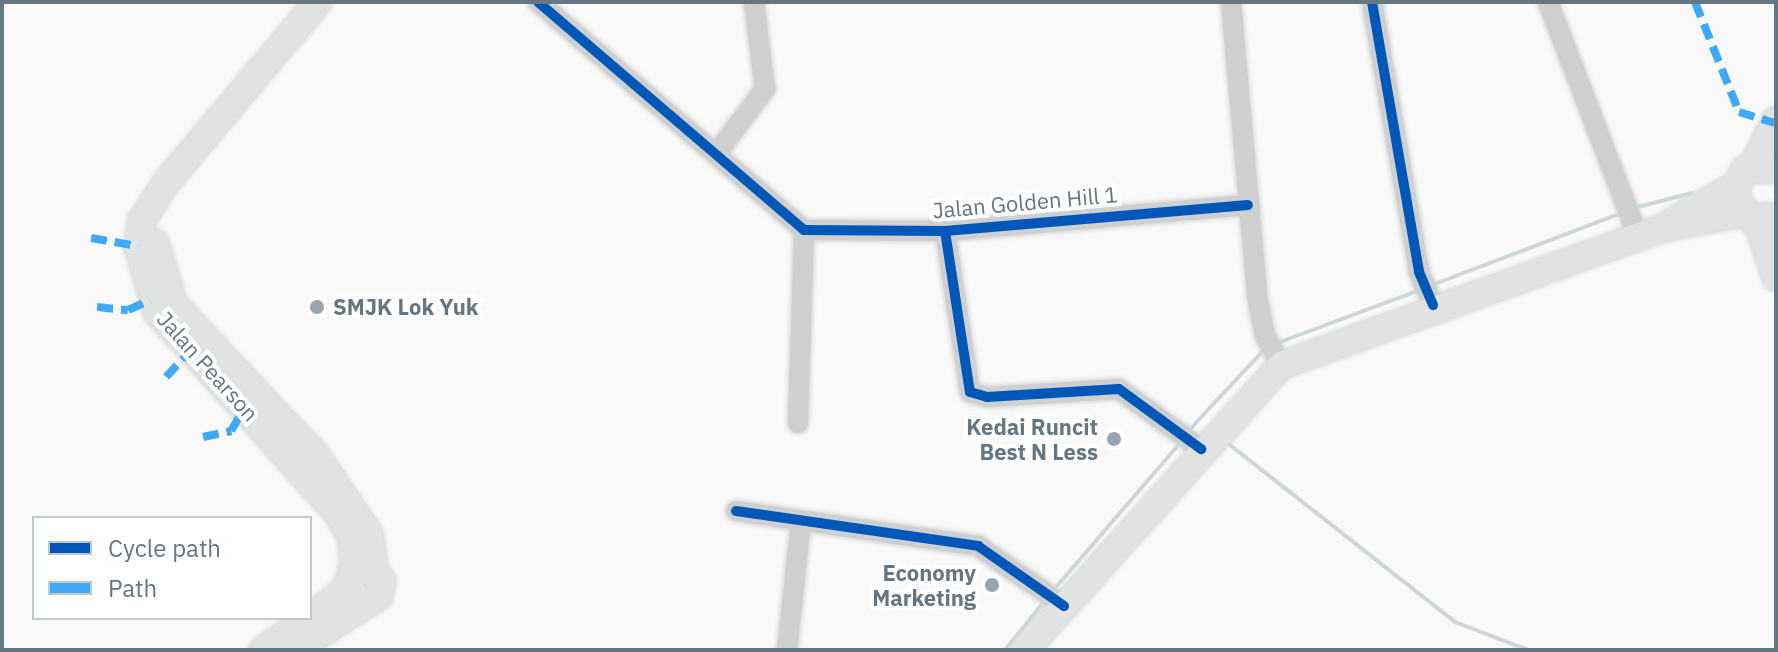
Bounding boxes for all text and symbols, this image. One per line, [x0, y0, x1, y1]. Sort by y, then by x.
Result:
street label: Jalan Golden Hill 1 [931, 181, 1119, 223]
place label: SMJK Lok Yuk [333, 294, 478, 320]
marker: SMJK Lok Yuk [308, 298, 326, 316]
street label: Jalan Pearson [152, 306, 264, 426]
place label: Kedai Runcit Best N Less [966, 413, 1098, 464]
marker: Kedai Runcit Best N Less [1105, 430, 1123, 448]
legend [32, 516, 312, 620]
text: Cycle path [108, 532, 221, 564]
place label: Economy Marketing [872, 559, 976, 610]
text: Path [108, 572, 157, 604]
marker: Economy Marketing [983, 576, 1001, 594]

